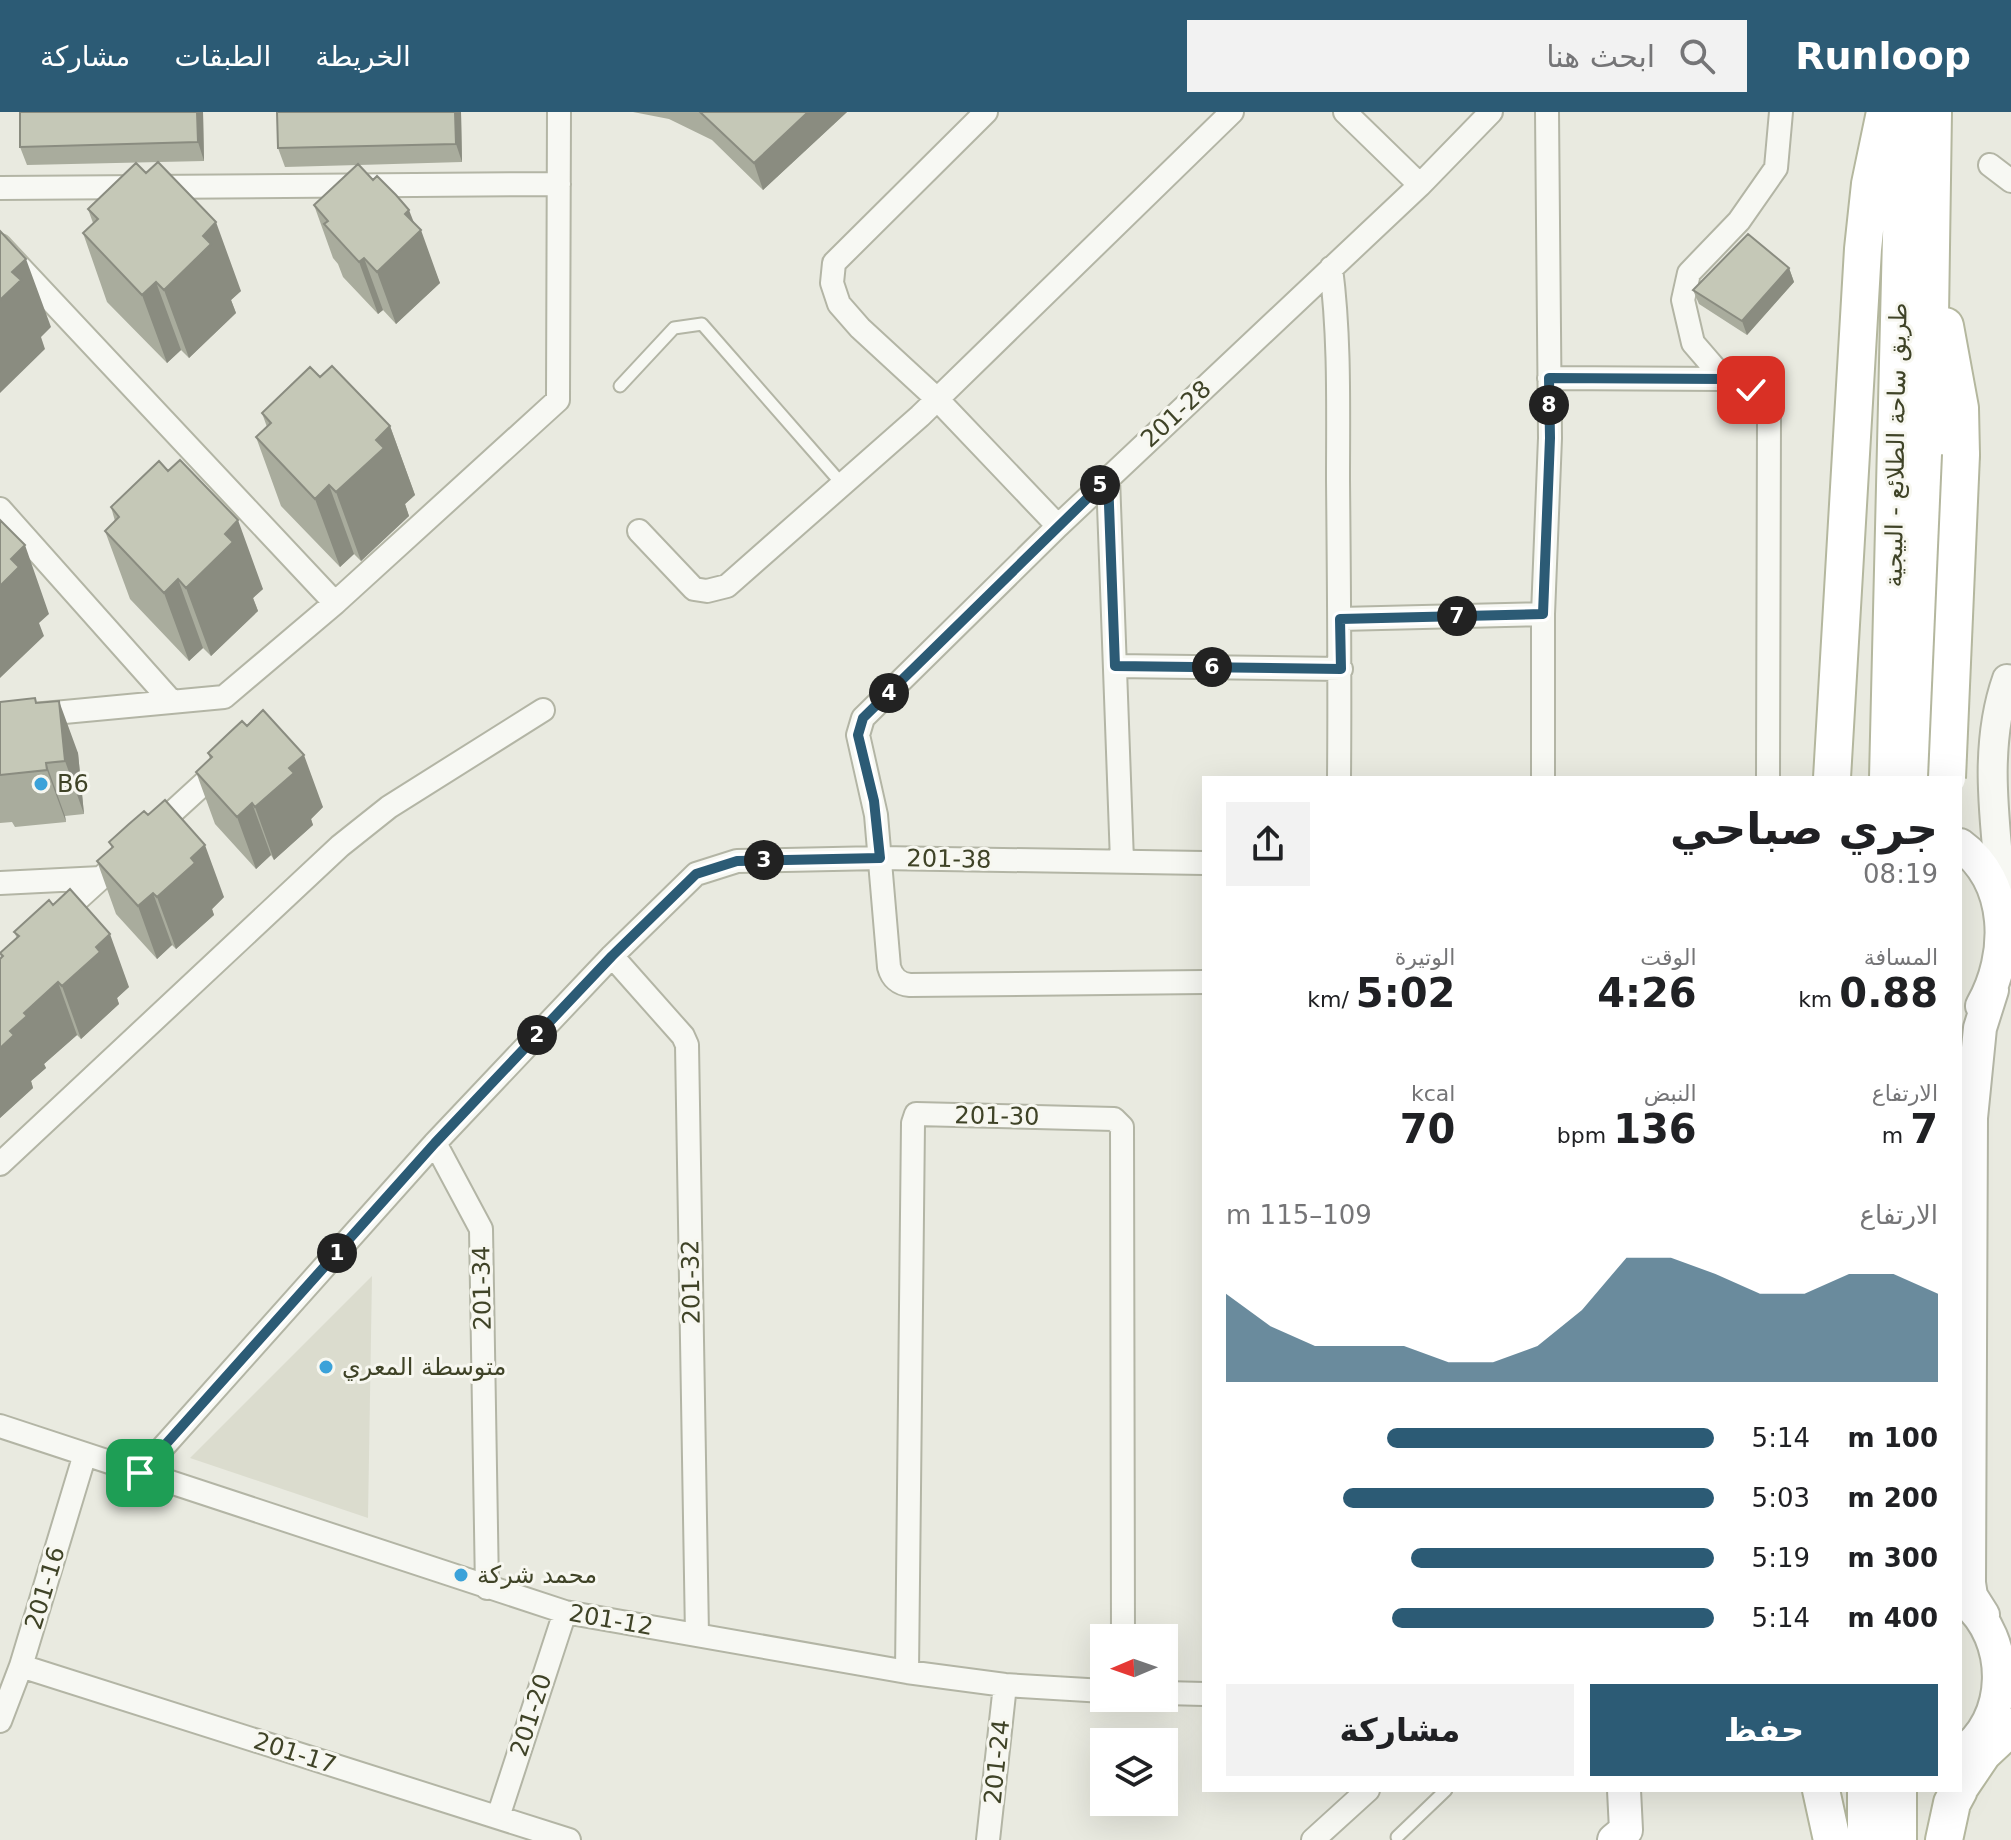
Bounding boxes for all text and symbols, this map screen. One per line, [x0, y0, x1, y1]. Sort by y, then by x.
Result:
search box [1187, 20, 1747, 92]
icon: search [1675, 34, 1719, 78]
text: Runloop [1795, 34, 1971, 78]
text: ابحث هنا [1546, 39, 1655, 74]
text: مشاركة [40, 40, 130, 73]
text: الطبقات [174, 40, 271, 73]
text: الخريطة [315, 40, 411, 73]
street label: طريق ساحة الطلائع - البيجية [1880, 302, 1912, 588]
pin [1717, 356, 1785, 424]
icon: check [1729, 368, 1773, 412]
street label: 201-28 [1135, 375, 1217, 453]
pin: 8 [1529, 385, 1569, 425]
text: 8 [1541, 392, 1557, 417]
pin: 5 [1080, 465, 1120, 505]
text: 5 [1092, 472, 1108, 497]
pin: 7 [1437, 596, 1477, 636]
text: 7 [1449, 603, 1465, 628]
pin: 6 [1192, 647, 1232, 687]
text: 6 [1204, 654, 1220, 679]
pin: 4 [869, 673, 909, 713]
text: 4 [881, 680, 897, 705]
place label: B6 [57, 770, 89, 798]
marker: B6 [32, 775, 50, 793]
button: share [1226, 802, 1310, 886]
text: جري صباحي [1670, 803, 1938, 854]
pin: 3 [744, 840, 784, 880]
street label: 201-38 [906, 844, 992, 874]
text: 3 [756, 847, 772, 872]
text: 08:19 [1863, 859, 1938, 889]
text: الوتيرة [1395, 945, 1455, 970]
text: الوقت [1640, 945, 1697, 970]
text: المسافة [1864, 945, 1938, 970]
text: 5:02 [1356, 970, 1455, 1016]
text: 4:26 [1597, 970, 1697, 1016]
text: 0.88 [1839, 970, 1938, 1016]
text: /km [1307, 987, 1356, 1012]
text: km [1798, 987, 1839, 1012]
pin: 2 [517, 1015, 557, 1055]
text: 2 [529, 1022, 545, 1047]
text: kcal [1411, 1081, 1455, 1106]
text: النبض [1644, 1081, 1697, 1106]
text: الارتفاع [1872, 1081, 1938, 1106]
street label: 201-30 [954, 1101, 1040, 1131]
text: 70 [1400, 1106, 1455, 1152]
text: 136 [1613, 1106, 1697, 1152]
text: 7 [1910, 1106, 1938, 1152]
text: bpm [1557, 1123, 1613, 1148]
text: m [1882, 1123, 1910, 1148]
text: 109–115 m [1226, 1200, 1372, 1230]
text: الارتفاع [1860, 1200, 1938, 1230]
pin: 1 [317, 1233, 357, 1273]
street label: 201-32 [676, 1239, 706, 1325]
text: 1 [329, 1240, 345, 1265]
street label: 201-34 [467, 1245, 497, 1331]
place label: متوسطة المعري [342, 1353, 506, 1381]
marker: متوسطة المعري [317, 1358, 335, 1376]
text: 5:14 [1752, 1423, 1810, 1453]
text: 100 m [1848, 1423, 1938, 1453]
pin [106, 1439, 174, 1507]
icon: arrive [118, 1451, 162, 1495]
text: 5:03 [1752, 1483, 1810, 1513]
text: 200 m [1848, 1483, 1938, 1513]
street label: 201-16 [19, 1543, 71, 1633]
text: 5:19 [1752, 1543, 1810, 1573]
text: 300 m [1848, 1543, 1938, 1573]
place label: محمد شركة [477, 1561, 597, 1589]
marker: محمد شركة [452, 1566, 470, 1584]
street label: 201-12 [567, 1599, 655, 1641]
text: 5:14 [1752, 1603, 1810, 1633]
text: 400 m [1848, 1603, 1938, 1633]
north arrow [1090, 1624, 1178, 1712]
map controls [1090, 1624, 1178, 1816]
street label: 201-20 [505, 1670, 557, 1760]
button: مشاركة [1226, 1684, 1574, 1776]
button: حفظ [1590, 1684, 1938, 1776]
street label: 201-24 [979, 1718, 1015, 1806]
street label: 201-17 [250, 1727, 340, 1779]
button: layers [1090, 1728, 1178, 1816]

